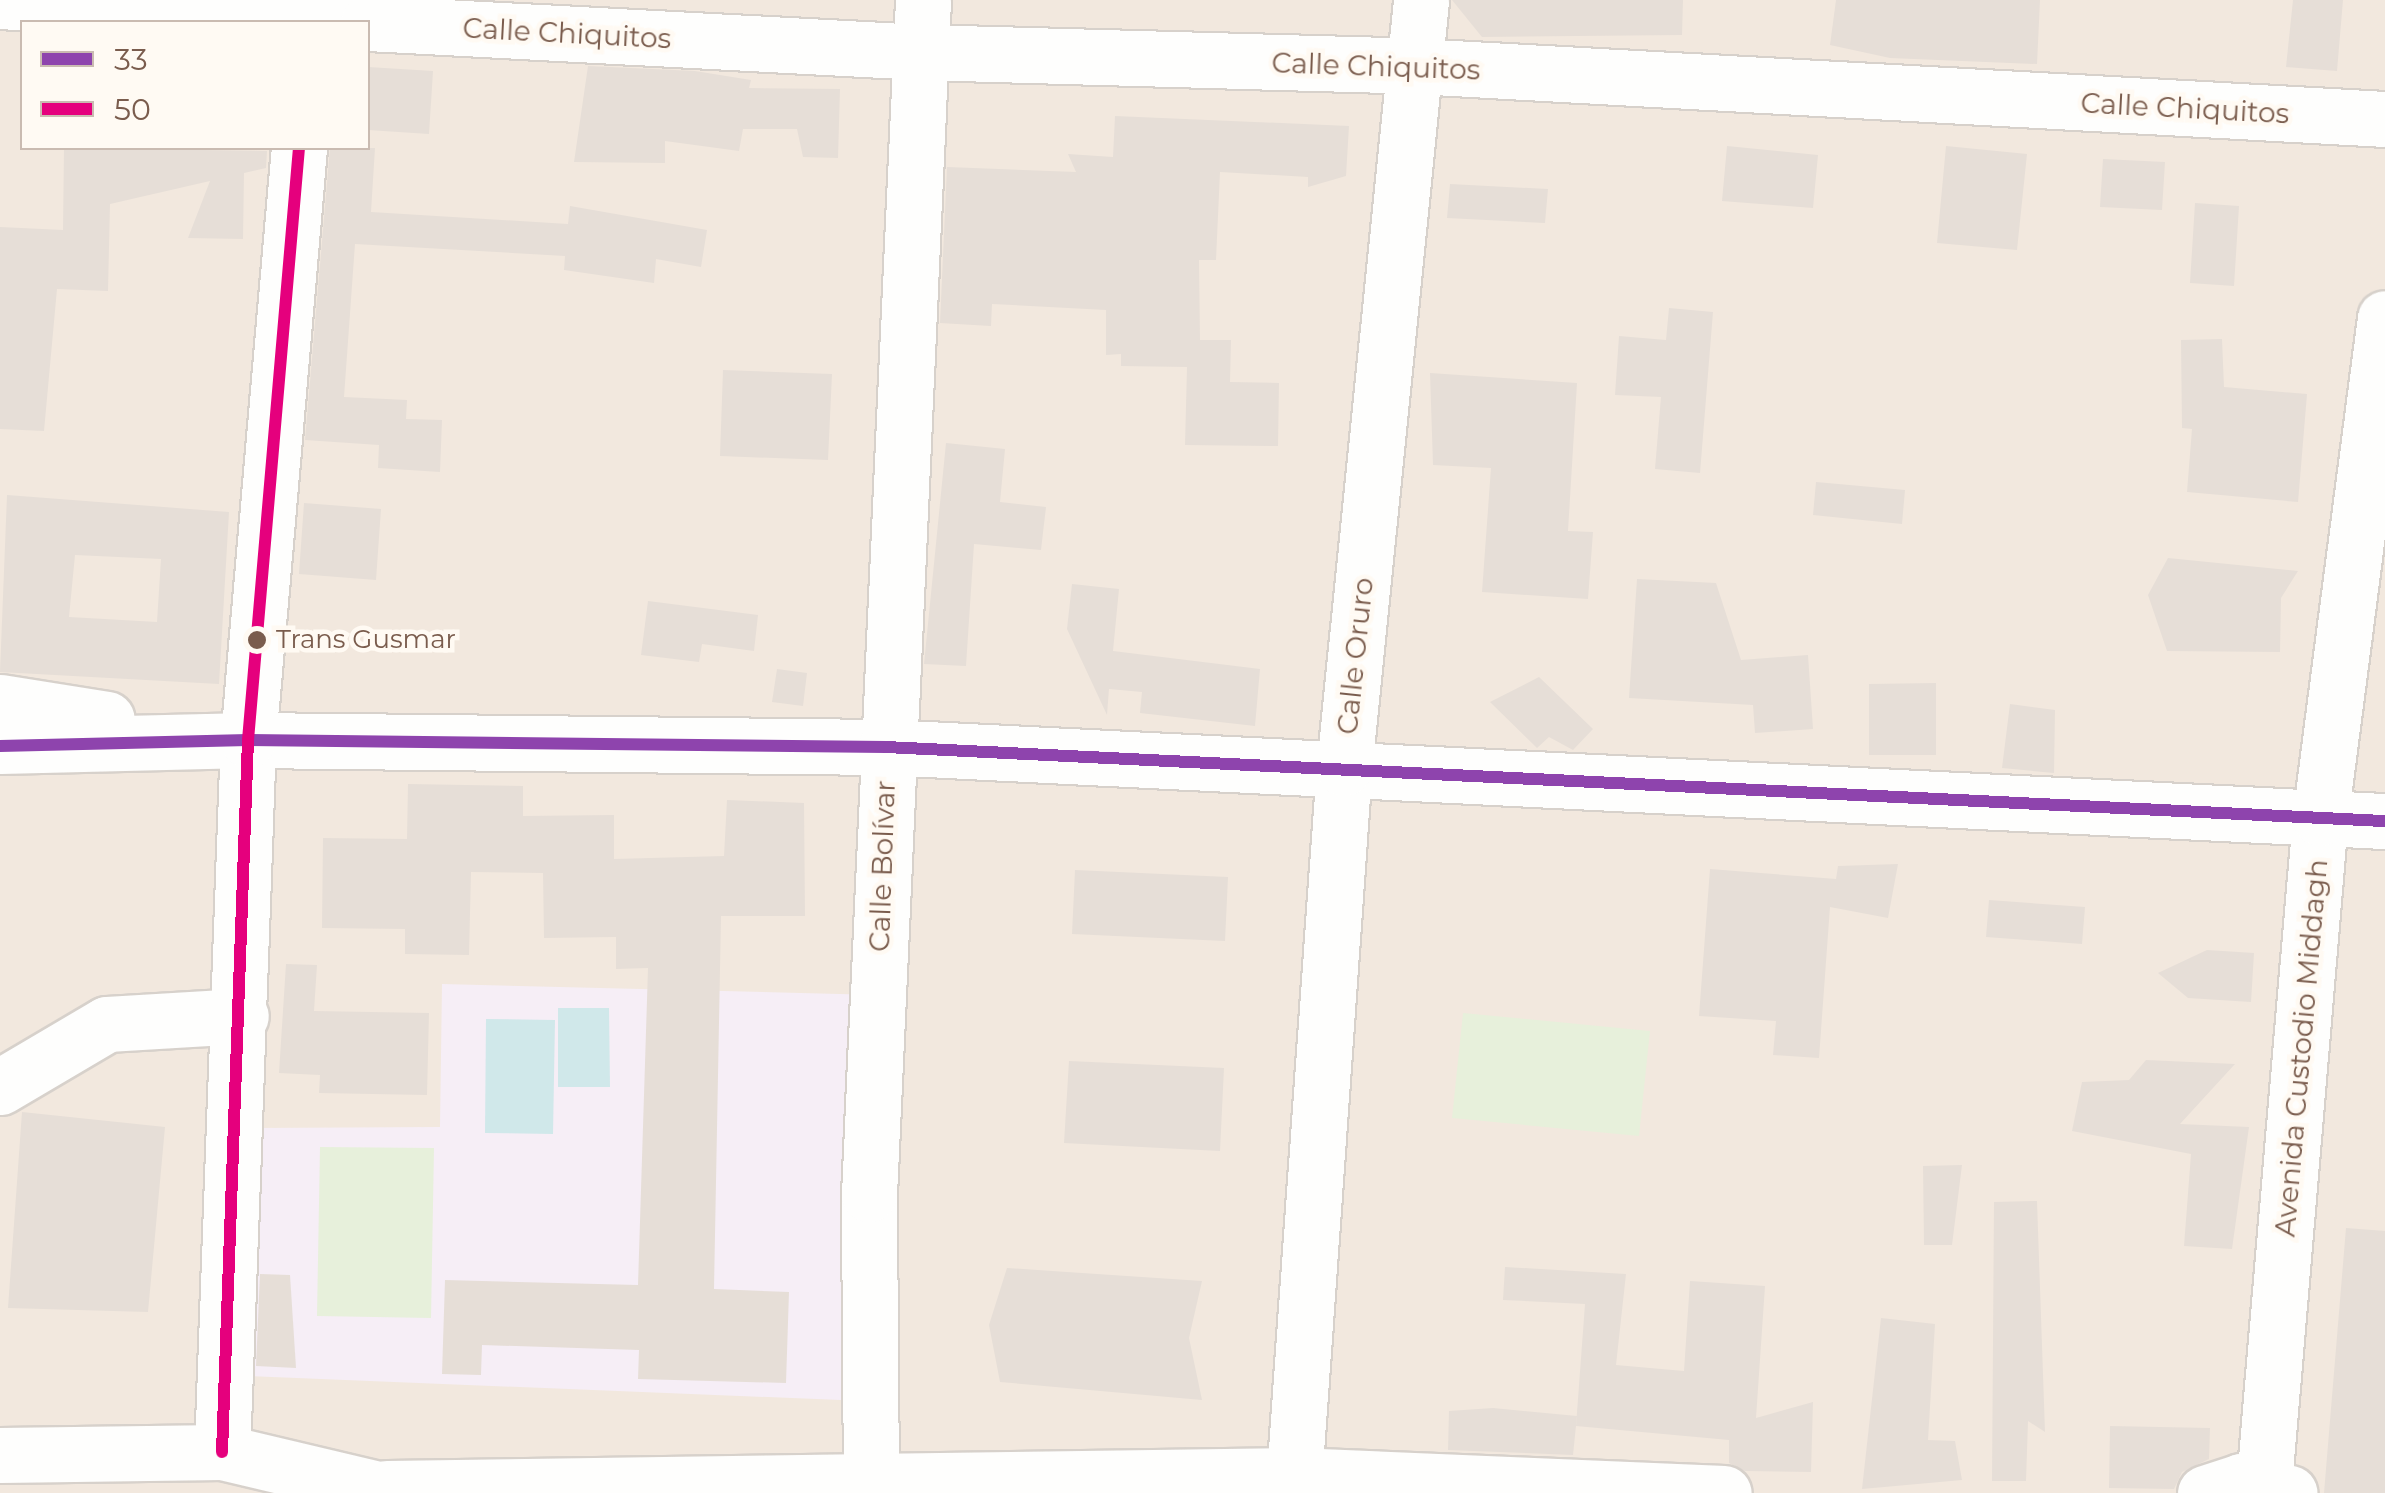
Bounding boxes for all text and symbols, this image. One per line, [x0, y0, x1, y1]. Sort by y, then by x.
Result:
street label: Calle Chiquitos [462, 11, 672, 55]
legend [20, 20, 370, 150]
text: 33 [114, 41, 148, 78]
street label: Calle Chiquitos [1271, 46, 1481, 86]
street label: Calle Chiquitos [2080, 86, 2290, 130]
text: 50 [114, 91, 151, 128]
street label: Calle Oruro [1330, 576, 1380, 736]
place label: Trans Gusmar [276, 624, 456, 656]
marker: Trans Gusmar [247, 630, 267, 650]
street label: Calle Bolívar [862, 780, 902, 952]
street label: Avenida Custodio Middagh [2268, 858, 2334, 1238]

